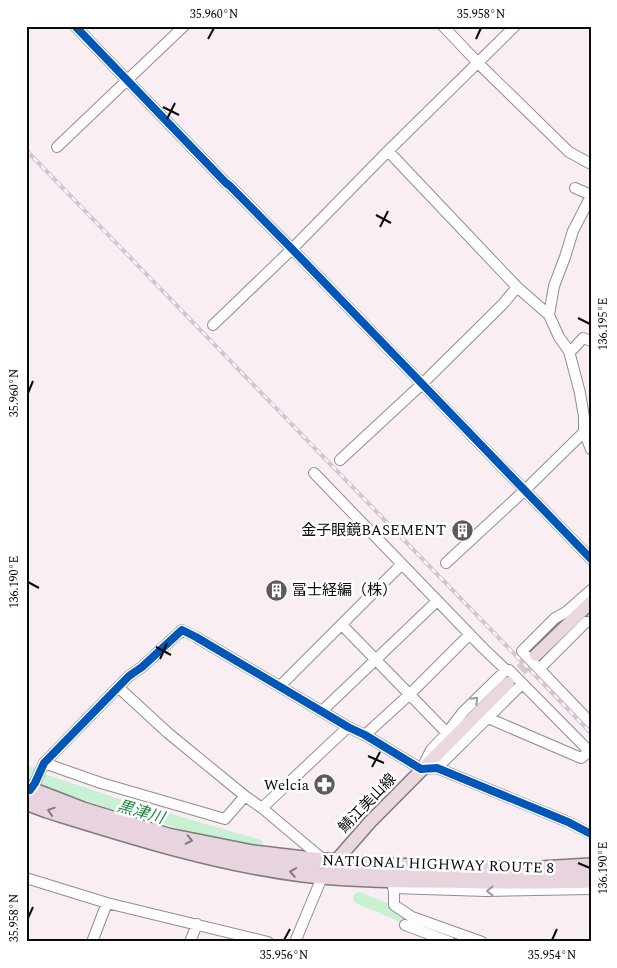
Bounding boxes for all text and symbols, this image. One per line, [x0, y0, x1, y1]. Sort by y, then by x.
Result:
text: 35.960°N [190, 5, 238, 24]
text: 35.958°N [457, 5, 505, 24]
text: 136.195°E [594, 298, 613, 350]
text: 35.960°N [5, 369, 24, 417]
building icon: 金子眼鏡BASEMENT [450, 518, 474, 542]
place label: 金子眼鏡BASEMENT [301, 519, 446, 542]
text: 136.190°E [5, 556, 24, 608]
building icon: 冨士経編（株） [264, 578, 288, 602]
place label: 冨士経編（株） [292, 579, 397, 602]
one-way arrow [469, 697, 478, 706]
street label: 鯖江美山線 [333, 768, 402, 838]
pharmacy icon: Welcia [313, 773, 337, 797]
place label: Welcia [264, 774, 310, 797]
water label: 黒津川 [114, 794, 169, 831]
one-way arrow [48, 807, 56, 817]
one-way arrow [185, 835, 193, 845]
text: 136.190°E [594, 842, 613, 894]
street label: NATIONAL HIGHWAY ROUTE 8 [322, 849, 554, 880]
one-way arrow [289, 868, 298, 878]
one-way arrow [485, 886, 493, 896]
text: 35.958°N [5, 894, 24, 942]
text: 35.956°N [260, 946, 308, 965]
text: 35.954°N [528, 946, 576, 965]

